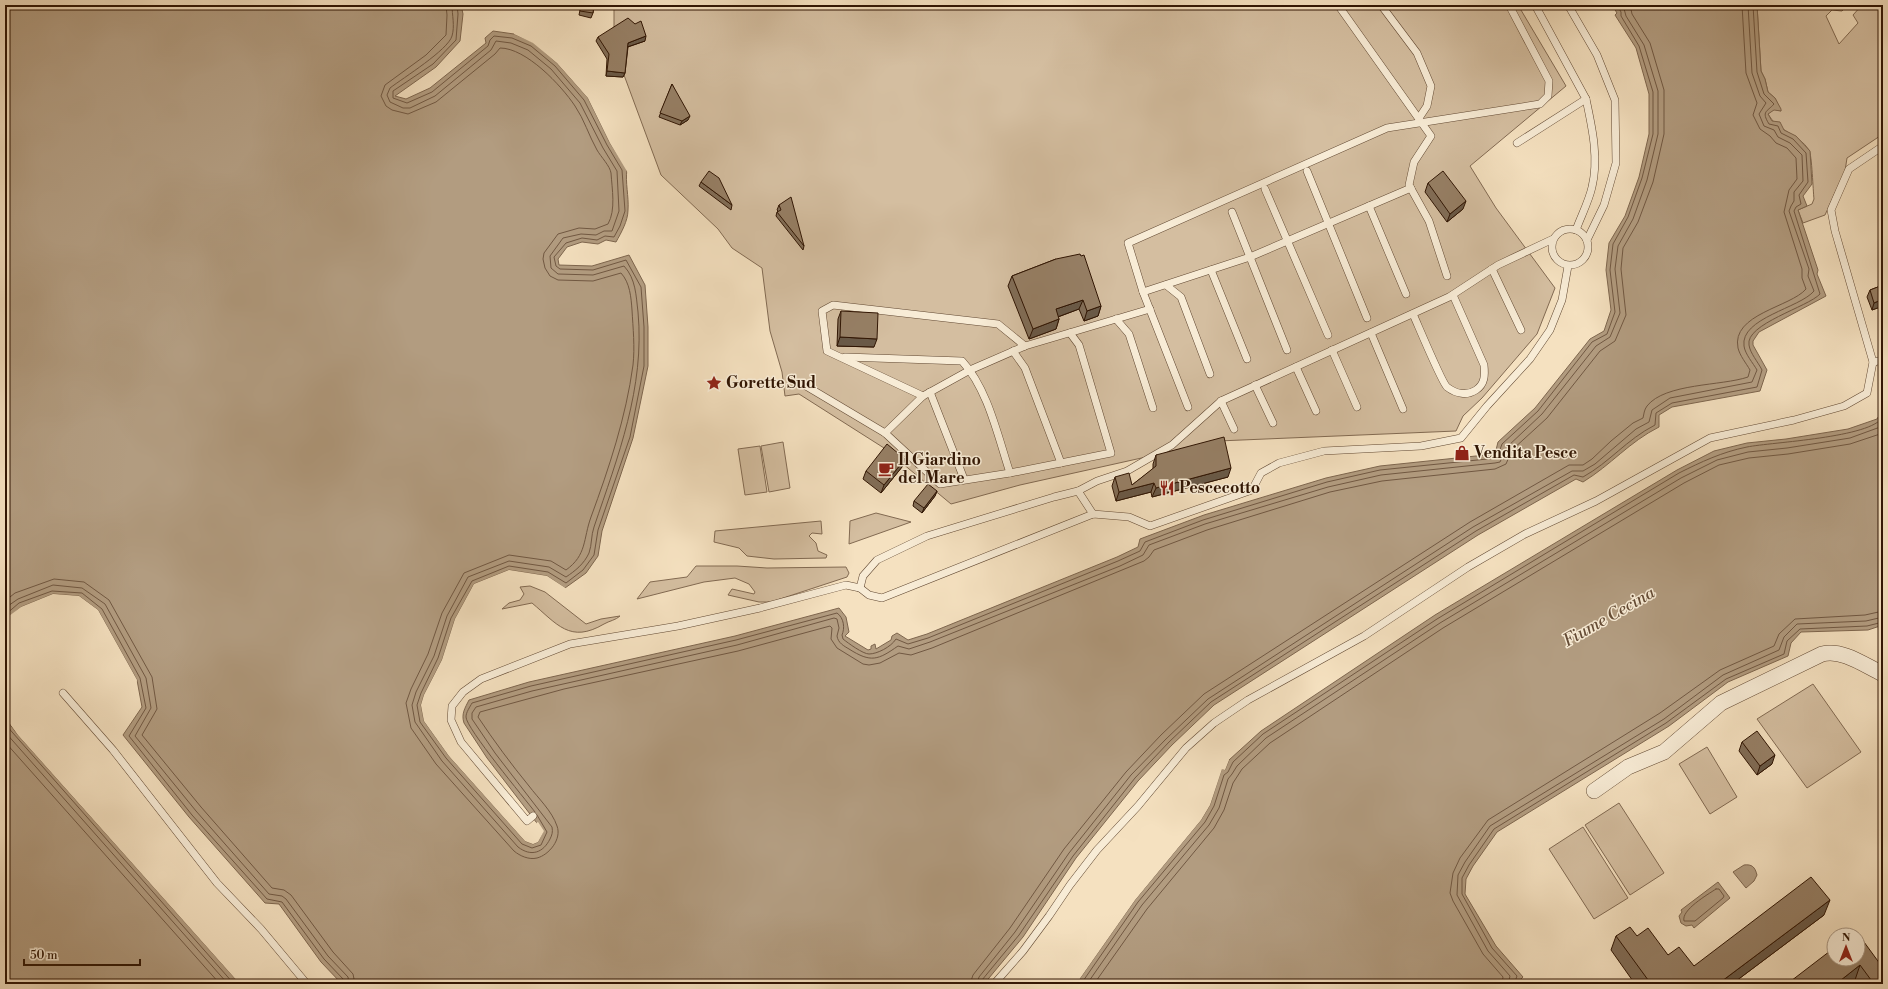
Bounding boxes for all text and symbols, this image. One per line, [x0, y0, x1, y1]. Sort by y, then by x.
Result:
place label: Gorette Sud [726, 373, 816, 393]
place icon: Gorette Sud [705, 374, 723, 392]
place label: Vendita Pesce [1473, 443, 1577, 463]
shop icon: Vendita Pesce [1453, 444, 1471, 462]
place label: Il Giardino del Mare [898, 450, 981, 488]
cafe icon: Il Giardino del Mare [877, 460, 895, 478]
place label: Pescecotto [1179, 478, 1260, 498]
restaurant icon: Pescecotto [1158, 479, 1176, 497]
water label: Fiume Cecina [1559, 582, 1659, 652]
north arrow [1826, 927, 1866, 967]
text: N [1842, 931, 1851, 945]
scale bar [24, 941, 140, 967]
text: 50 m [30, 948, 58, 963]

